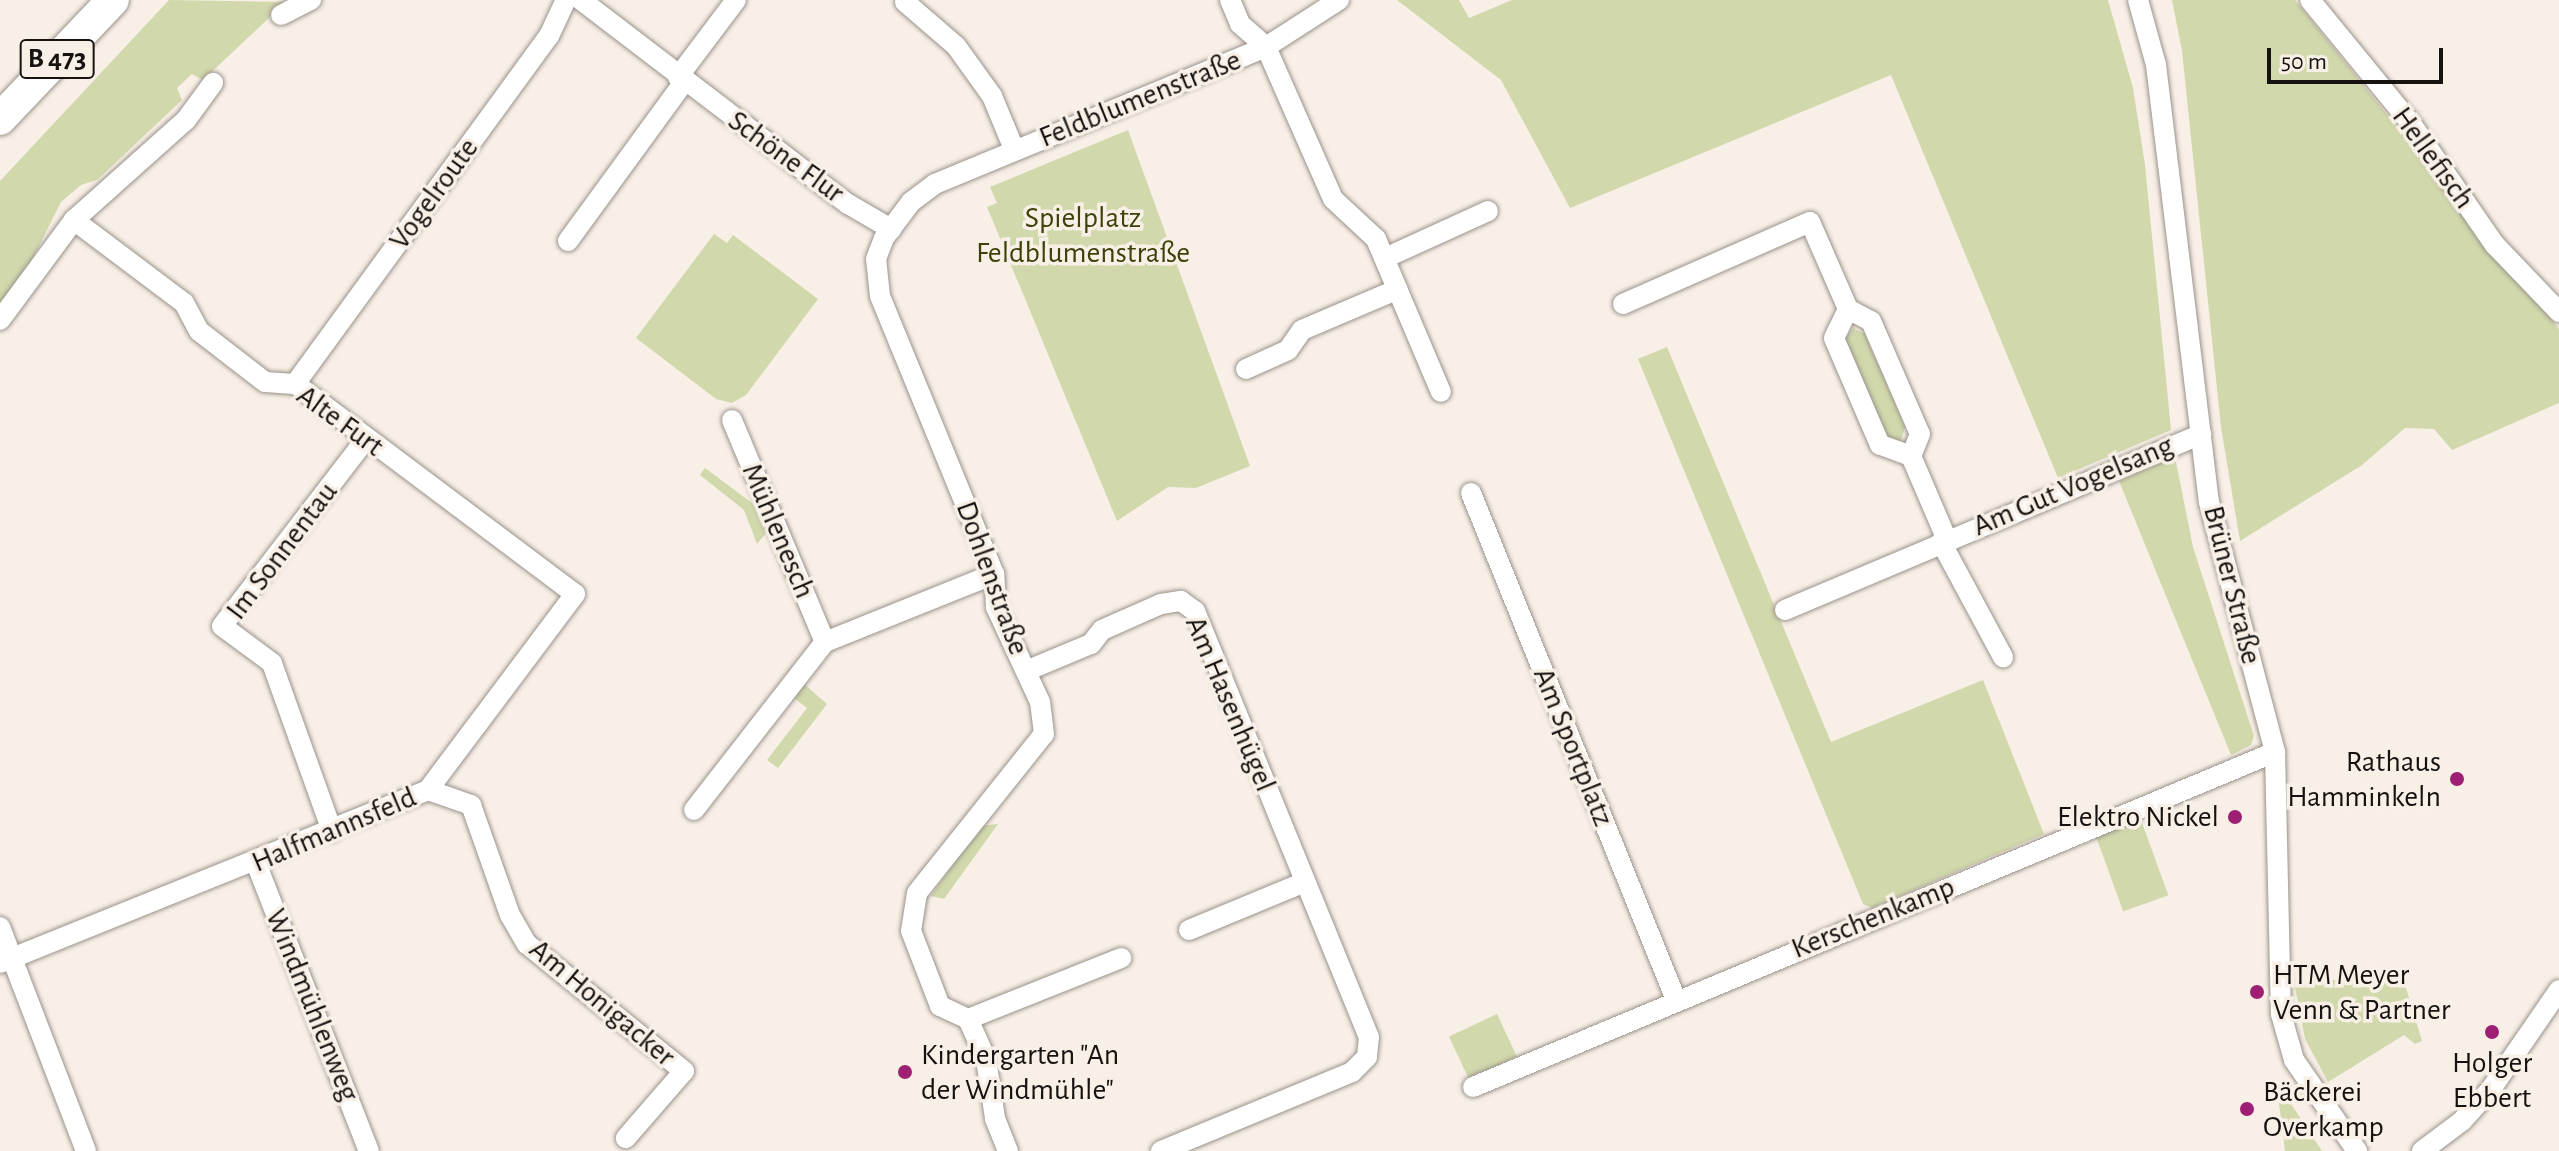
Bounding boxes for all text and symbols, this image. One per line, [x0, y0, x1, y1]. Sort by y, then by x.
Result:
scale bar [2271, 32, 2447, 82]
road number: B 473 [19, 35, 95, 83]
street label: Feldblumenstraße [1034, 42, 1246, 156]
text: 50 m [2281, 50, 2327, 74]
street label: Hellefisch [2384, 100, 2482, 216]
street label: Schöne Flur [721, 103, 851, 211]
street label: Vogelroute [382, 131, 486, 257]
park label: Spielplatz Feldblumenstraße [976, 200, 1190, 270]
street label: Alte Furt [290, 377, 390, 465]
street label: Am Gut Vogelsang [1967, 428, 2179, 544]
street label: Mühlenesch [734, 458, 822, 604]
street label: Im Sonnentau [218, 475, 346, 627]
street label: Dohlenstraße [948, 496, 1036, 660]
street label: Brüner Straße [2195, 502, 2269, 668]
street label: Am Hasenhügel [1177, 611, 1283, 797]
street label: Am Sportplatz [1525, 663, 1621, 831]
place label: Rathaus Hamminkeln [2287, 744, 2441, 814]
marker: Rathaus Hamminkeln [2448, 770, 2466, 788]
street label: Halfmannsfeld [246, 779, 422, 881]
place label: Elektro Nickel [2057, 799, 2219, 835]
marker: Elektro Nickel [2226, 808, 2244, 826]
street label: Kerschenkamp [1786, 869, 1960, 967]
street label: Windmühlenweg [257, 904, 367, 1106]
street label: Am Honigacker [522, 932, 682, 1074]
place label: HTM Meyer Venn & Partner [2273, 957, 2450, 1028]
marker: HTM Meyer Venn & Partner [2248, 983, 2266, 1001]
marker: Holger Ebbert [2483, 1023, 2501, 1041]
place label: Kindergarten "An der Windmühle" [921, 1037, 1119, 1108]
place label: Holger Ebbert [2452, 1045, 2532, 1116]
marker: Kindergarten "An der Windmühle" [896, 1063, 914, 1081]
place label: Bäckerei Overkamp [2263, 1074, 2384, 1144]
marker: Bäckerei Overkamp [2238, 1100, 2256, 1118]

